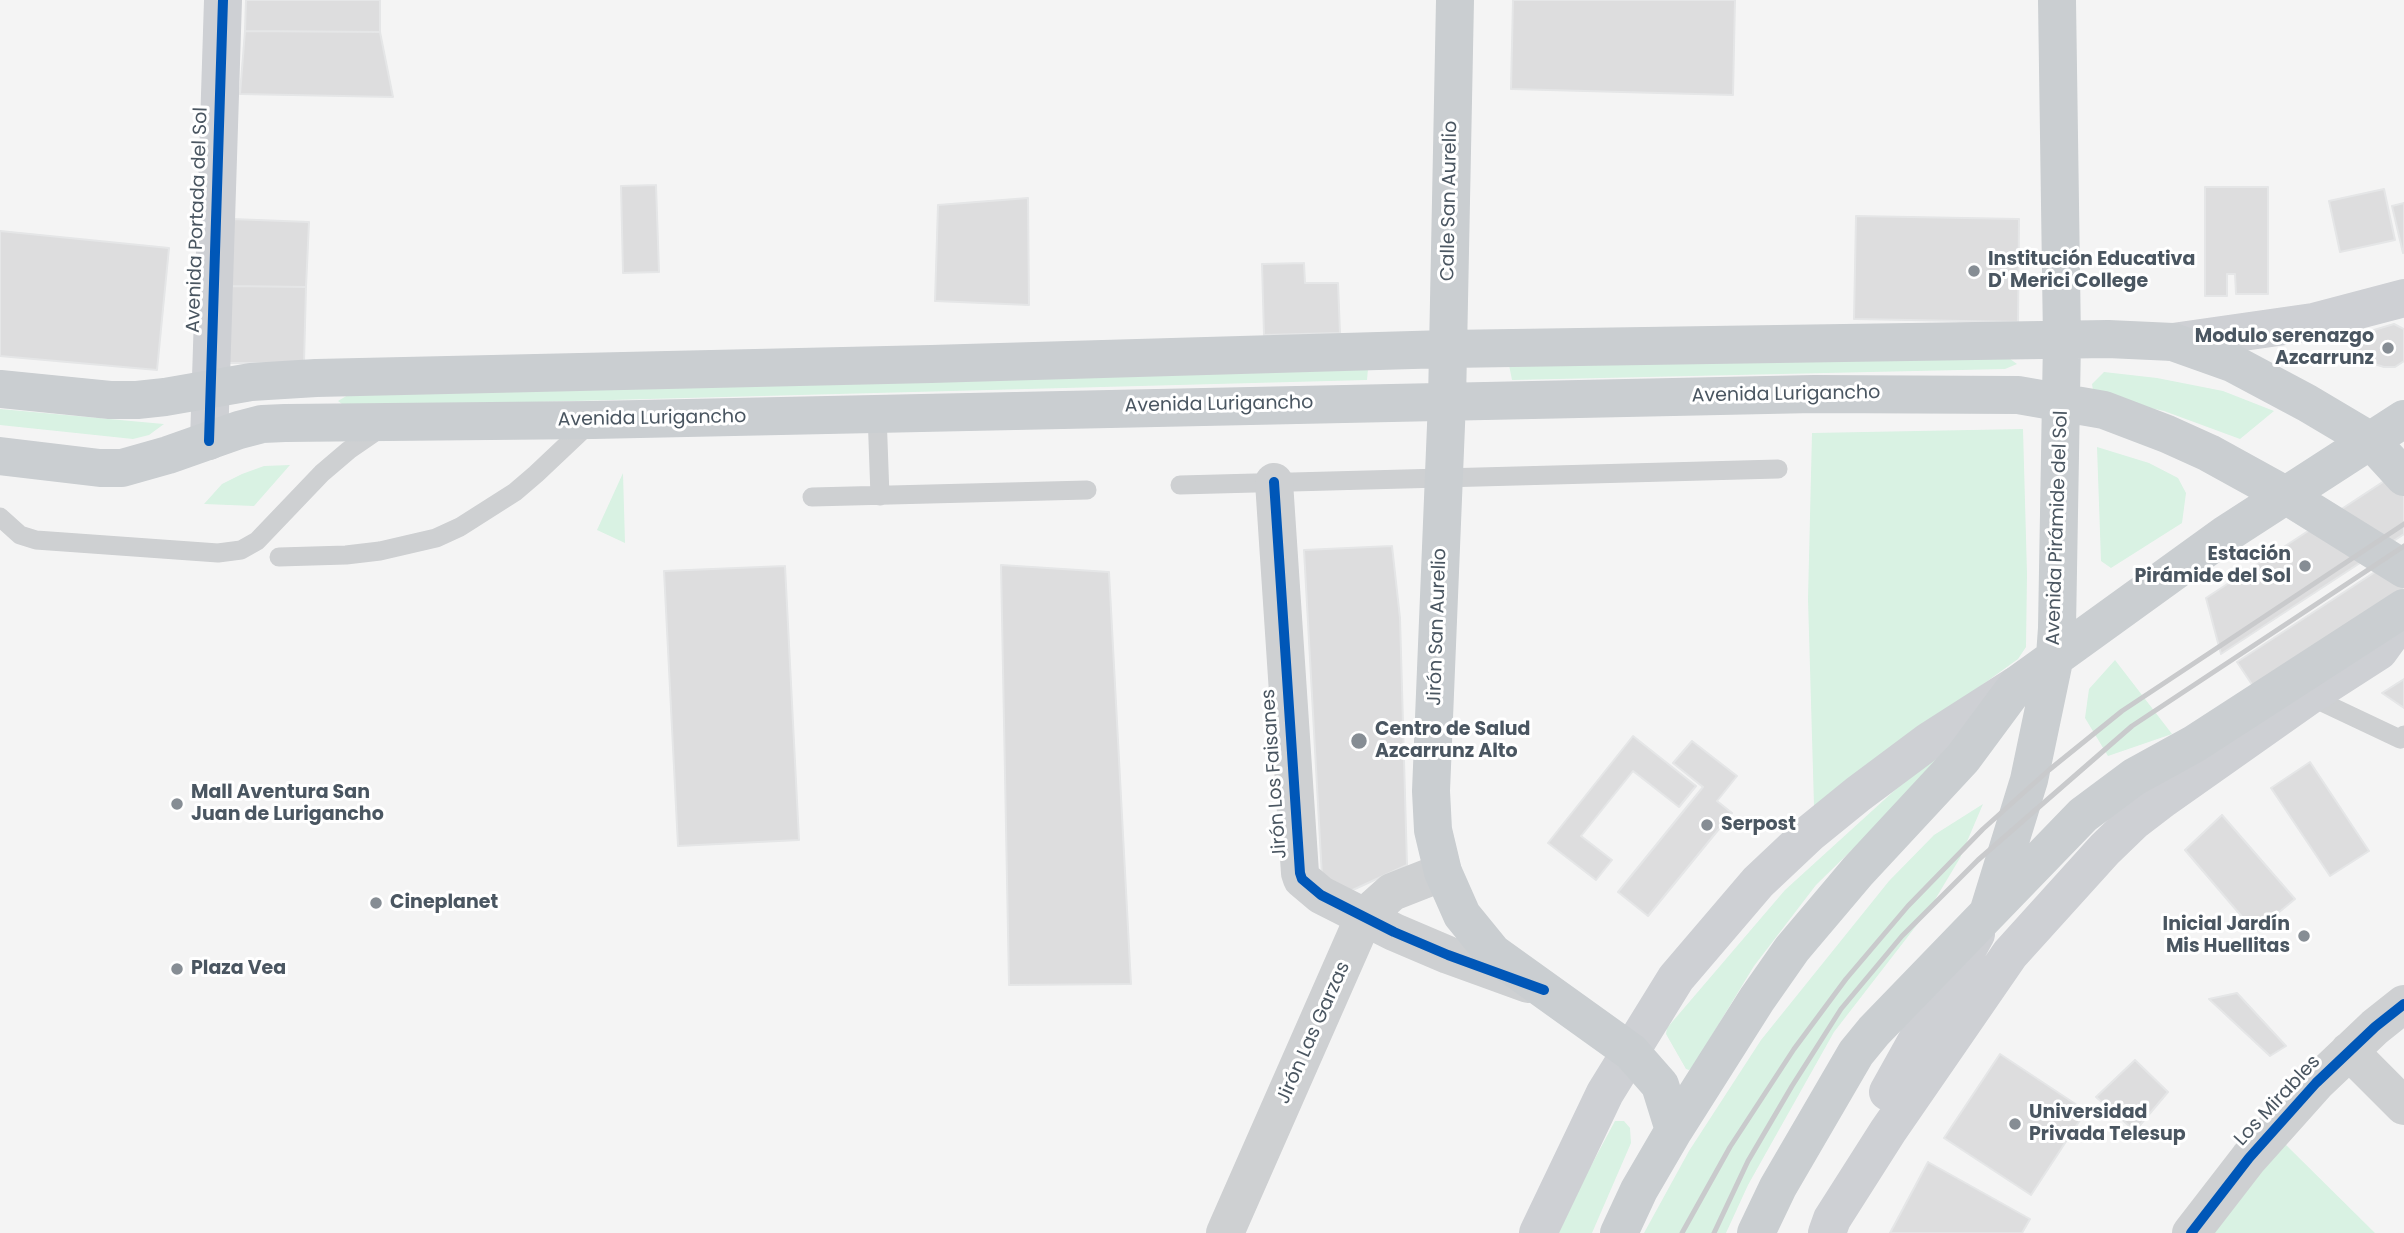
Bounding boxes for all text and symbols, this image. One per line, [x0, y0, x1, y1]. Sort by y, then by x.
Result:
street label: Avenida Portada del Sol [183, 107, 213, 333]
street label: Calle San Aurelio [1437, 121, 1463, 281]
place label: Institución Educativa D' Merici College [1988, 249, 2195, 293]
marker: Institución Educativa D' Merici College [1966, 263, 1982, 279]
place label: Modulo serenazgo Azcarrunz [2195, 326, 2374, 370]
marker: Modulo serenazgo Azcarrunz [2380, 340, 2396, 356]
street label: Avenida Lurigancho [1691, 382, 1881, 408]
street label: Avenida Lurigancho [1124, 392, 1314, 418]
street label: Avenida Lurigancho [557, 406, 747, 432]
street label: Avenida Pirámide del Sol [2043, 410, 2073, 646]
place label: Estación Pirámide del Sol [2135, 544, 2291, 588]
street label: Jirón San Aurelio [1424, 548, 1452, 706]
marker: Estación Pirámide del Sol [2297, 558, 2313, 574]
street label: Jirón Los Faisanes [1258, 688, 1292, 860]
place label: Centro de Salud Azcarrunz Alto [1375, 719, 1530, 763]
marker: Centro de Salud Azcarrunz Alto [1349, 731, 1369, 751]
place label: Mall Aventura San Juan de Lurigancho [191, 782, 384, 826]
marker: Mall Aventura San Juan de Lurigancho [169, 796, 185, 812]
place label: Serpost [1721, 814, 1796, 836]
marker: Serpost [1699, 817, 1715, 833]
place label: Cineplanet [390, 892, 498, 914]
marker: Cineplanet [368, 895, 384, 911]
place label: Inicial Jardín Mis Huellitas [2163, 914, 2290, 958]
marker: Inicial Jardín Mis Huellitas [2296, 928, 2312, 944]
place label: Plaza Vea [191, 958, 286, 980]
street label: Jirón Las Garzas [1272, 958, 1356, 1108]
marker: Plaza Vea [169, 961, 185, 977]
street label: Los Mirables [2230, 1051, 2326, 1151]
place label: Universidad Privada Telesup [2029, 1102, 2186, 1146]
marker: Universidad Privada Telesup [2007, 1116, 2023, 1132]

